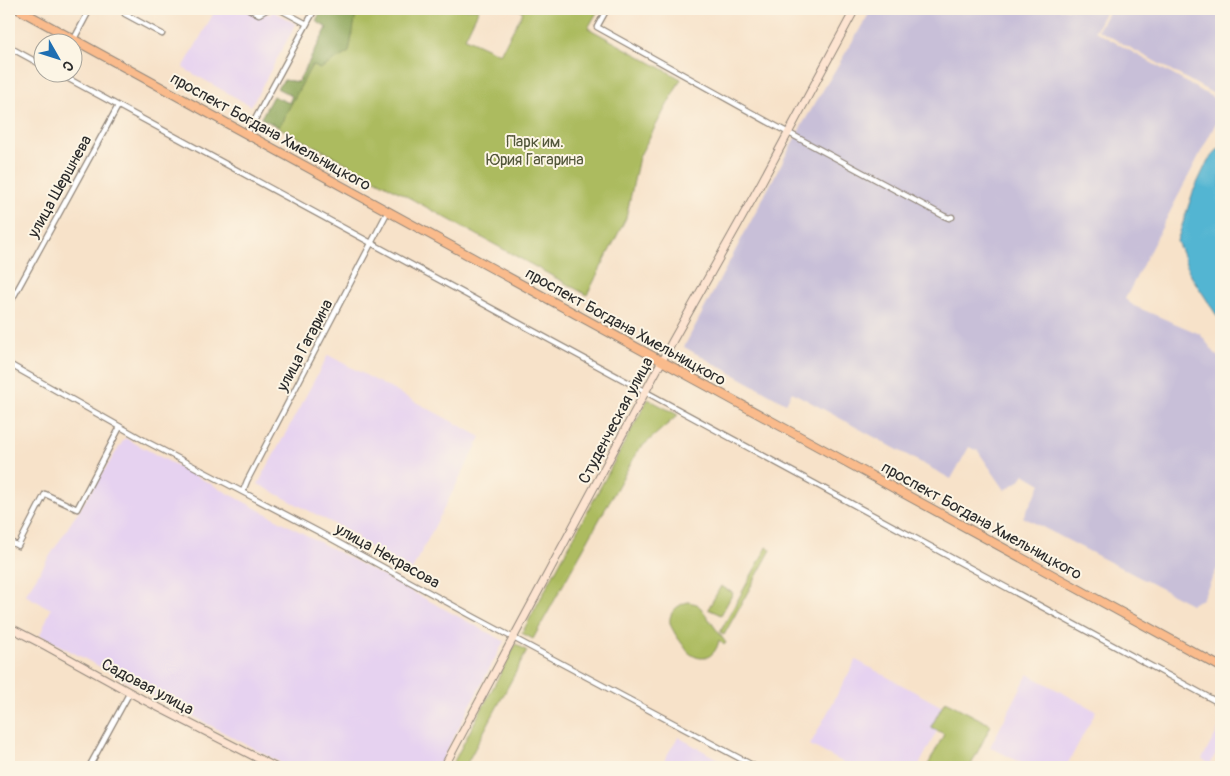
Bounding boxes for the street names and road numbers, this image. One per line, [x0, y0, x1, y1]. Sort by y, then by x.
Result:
street label: проспект Богдана Хмельницкого [167, 68, 375, 196]
street label: улица Шершнева [23, 132, 96, 242]
street label: проспект Богдана Хмельницкого [522, 263, 730, 391]
street label: улица Гагарина [272, 296, 338, 396]
street label: Студенческая улица [574, 354, 658, 487]
street label: проспект Богдана Хмельницкого [878, 457, 1086, 585]
street label: улица Некрасова [331, 518, 443, 593]
street label: Садовая улица [98, 654, 197, 720]

